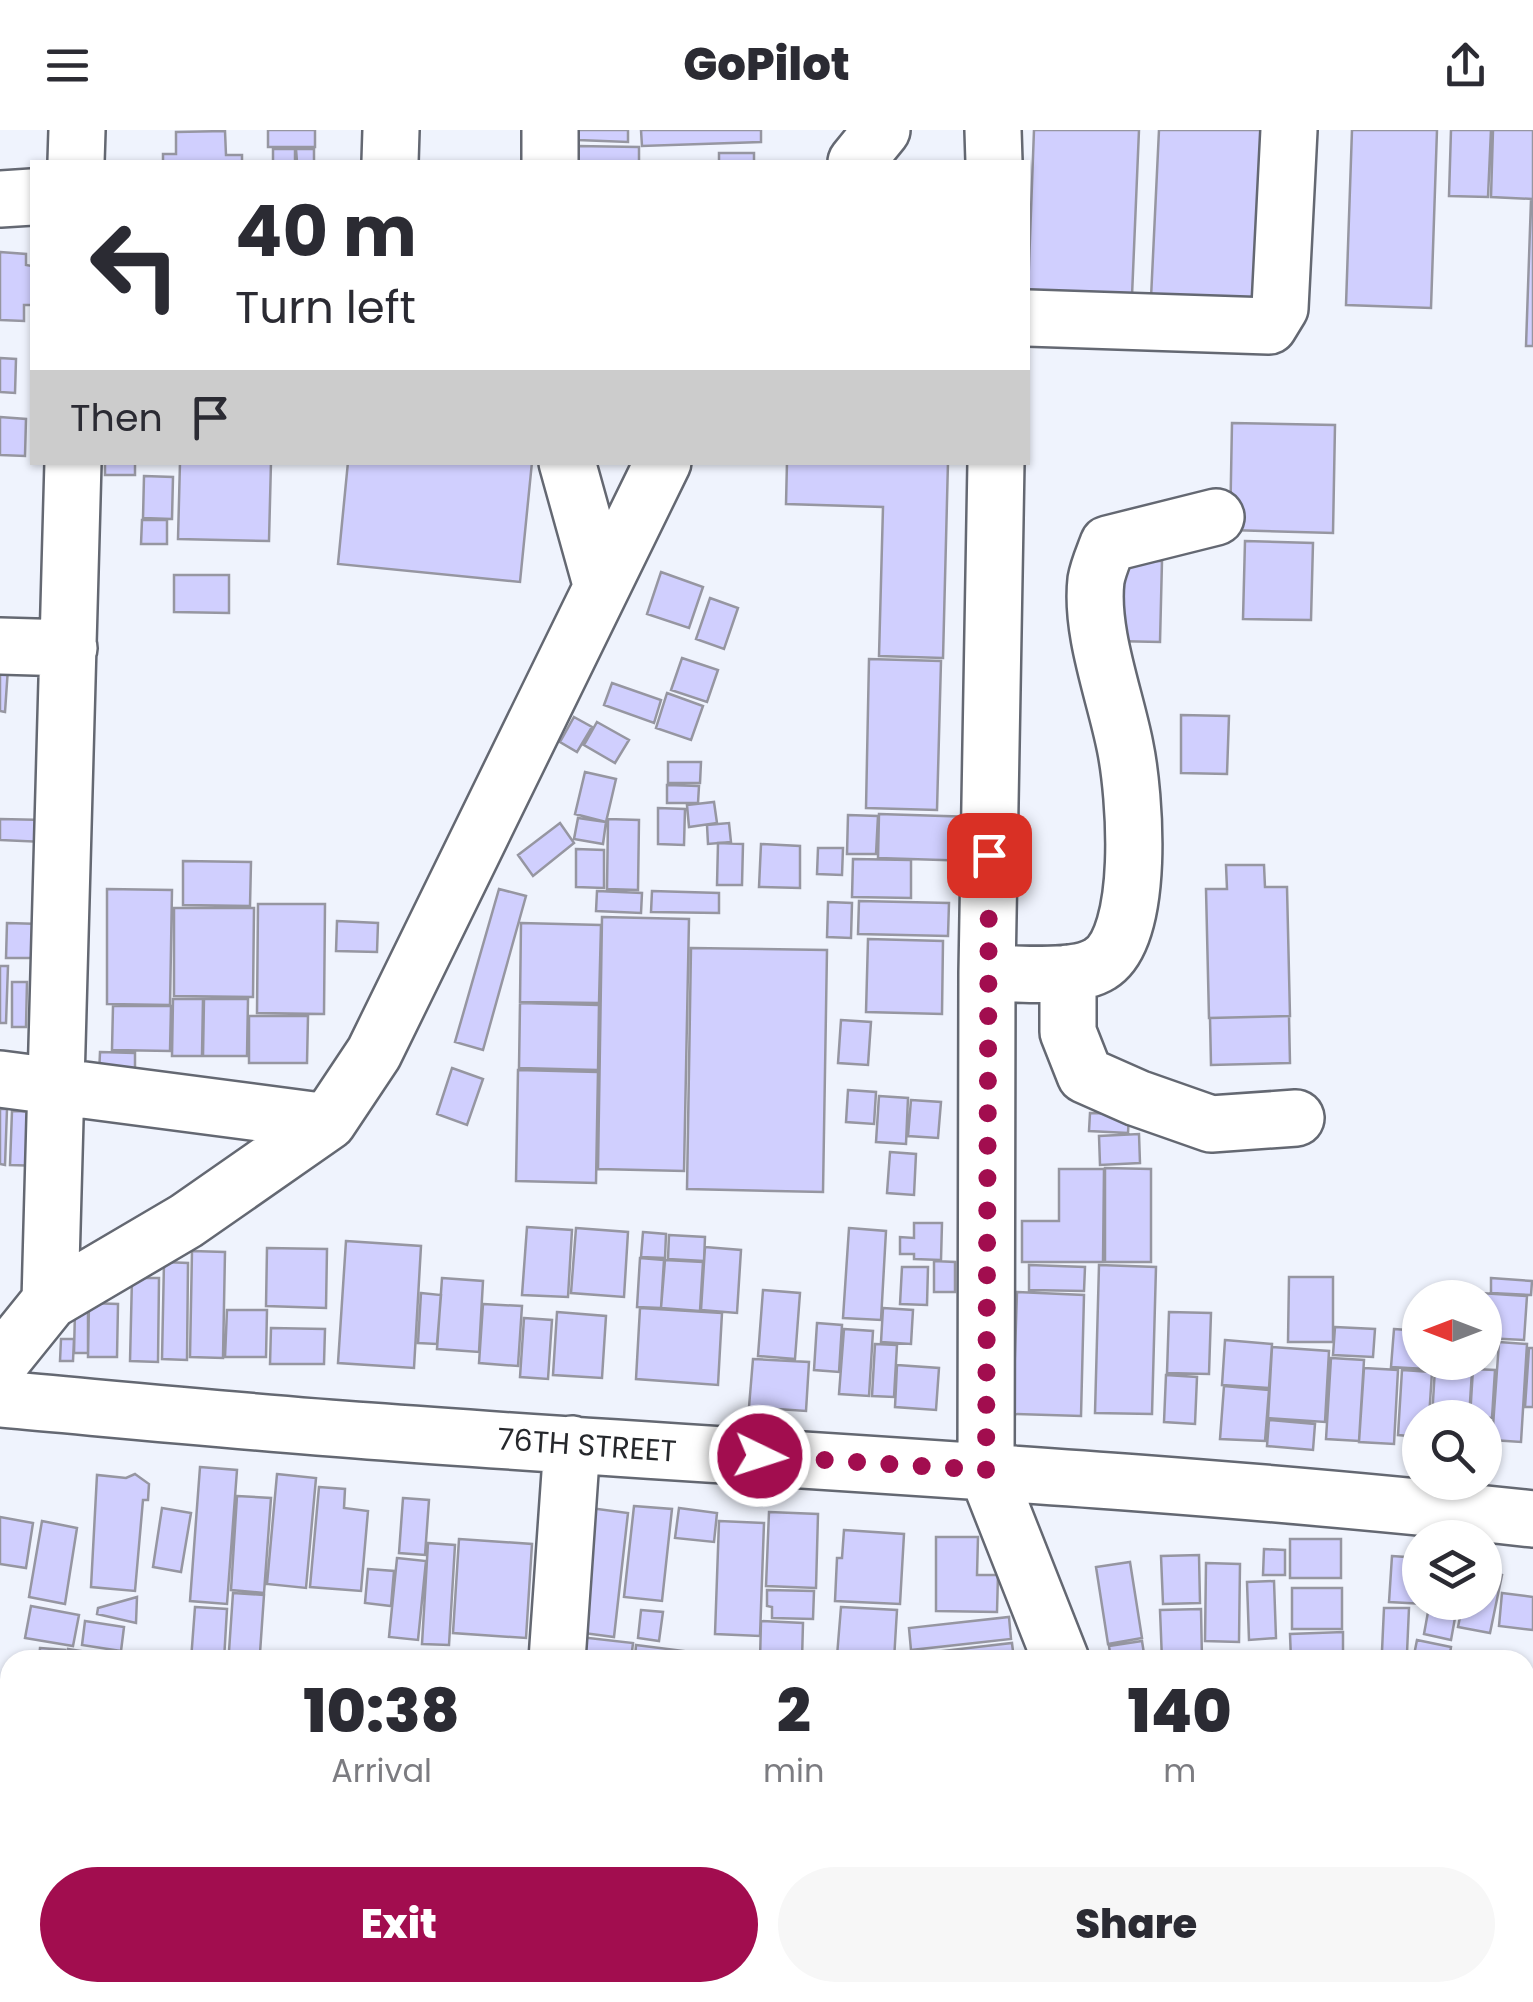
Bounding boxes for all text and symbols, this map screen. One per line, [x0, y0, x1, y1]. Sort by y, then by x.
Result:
text: GoPilot [683, 33, 850, 96]
icon: menu [40, 38, 95, 93]
icon: share [1438, 38, 1493, 93]
text: 40 m [235, 182, 417, 281]
icon: left [70, 200, 200, 330]
text: Turn left [235, 276, 416, 339]
icon: arrive [183, 390, 238, 445]
text: Then [70, 391, 163, 444]
pin [947, 813, 1032, 898]
icon: arrive [962, 828, 1017, 883]
north arrow [1402, 1280, 1502, 1380]
map controls [1402, 1280, 1502, 1620]
button: search [1402, 1400, 1502, 1500]
position arrow [708, 1404, 812, 1508]
street label: 76TH STREET [496, 1417, 678, 1473]
button: layers [1402, 1520, 1502, 1620]
text: 10:38 [303, 1669, 460, 1753]
text: 2 [777, 1669, 811, 1753]
text: 140 [1128, 1669, 1232, 1753]
text: Arrival [331, 1748, 432, 1793]
text: min [763, 1748, 824, 1793]
text: m [1163, 1748, 1196, 1793]
button: Exit [40, 1867, 758, 1982]
button: Share [778, 1867, 1495, 1982]

